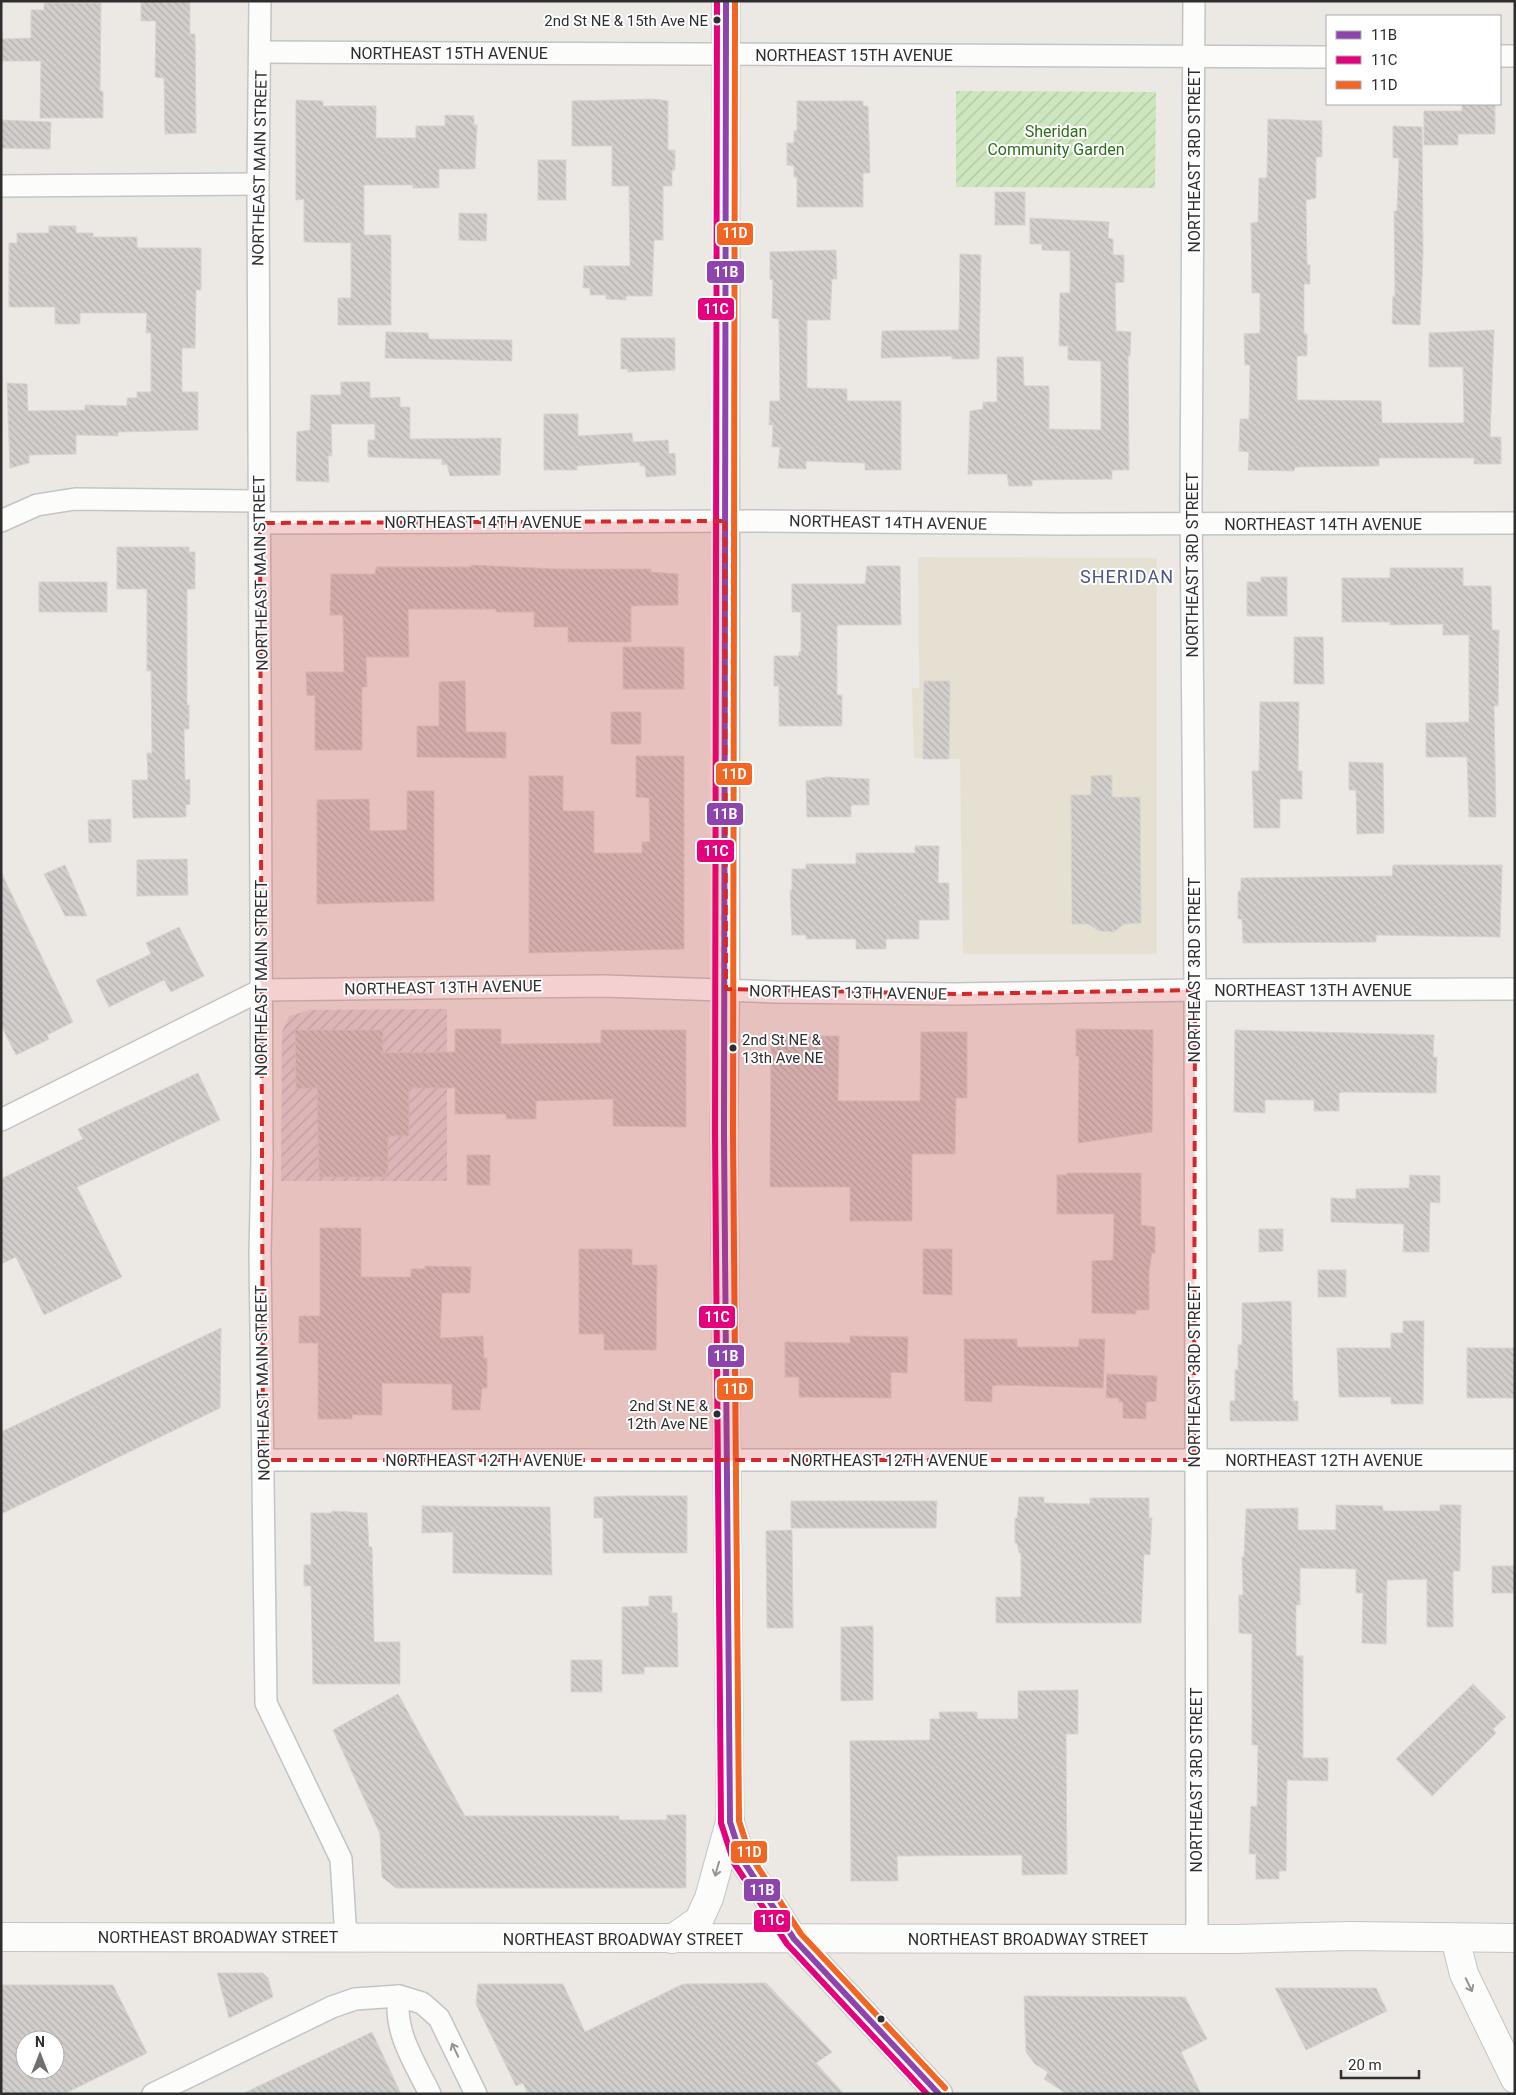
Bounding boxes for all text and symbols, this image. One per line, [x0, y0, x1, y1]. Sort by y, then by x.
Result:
place label: 2nd St NE & 15th Ave NE [544, 12, 708, 30]
marker: 2nd St NE & 15th Ave NE [712, 15, 722, 25]
legend [1326, 15, 1501, 105]
text: 11B [1371, 26, 1397, 44]
street label: NORTHEAST 15TH AVENUE [350, 44, 548, 63]
street label: NORTHEAST 15TH AVENUE [755, 46, 953, 65]
text: 11C [1371, 51, 1398, 69]
street label: NORTHEAST 3RD STREET [1185, 67, 1204, 252]
street label: NORTHEAST MAIN STREET [248, 69, 271, 266]
text: 11D [1371, 76, 1398, 94]
park label: Sheridan Community Garden [987, 122, 1125, 159]
line badge: 11D [716, 222, 754, 246]
text: 11D [722, 225, 748, 241]
line badge: 11B [706, 260, 745, 284]
text: 11B [714, 264, 739, 280]
line badge: 11C [697, 297, 735, 321]
text: 11C [703, 301, 729, 317]
street label: NORTHEAST 3RD STREET [1183, 472, 1202, 657]
street label: NORTHEAST MAIN STREET [249, 474, 272, 671]
street label: NORTHEAST 14TH AVENUE [789, 511, 987, 534]
street label: NORTHEAST 14TH AVENUE [384, 513, 582, 532]
street label: NORTHEAST 14TH AVENUE [1224, 515, 1422, 534]
district label: SHERIDAN [1080, 566, 1174, 587]
line badge: 11D [715, 762, 753, 786]
text: 11D [721, 766, 747, 782]
line badge: 11B [706, 802, 744, 826]
text: 11B [713, 806, 738, 822]
line badge: 11C [696, 839, 735, 863]
text: 11C [703, 843, 729, 859]
street label: NORTHEAST 3RD STREET [1185, 877, 1204, 1062]
street label: NORTHEAST MAIN STREET [252, 880, 271, 1076]
street label: NORTHEAST 13TH AVENUE [344, 976, 542, 999]
street label: NORTHEAST 13TH AVENUE [749, 981, 947, 1004]
street label: NORTHEAST 13TH AVENUE [1214, 981, 1412, 1000]
place label: 2nd St NE & 13th Ave NE [742, 1031, 824, 1067]
marker: 2nd St NE & 13th Ave NE [728, 1043, 738, 1053]
street label: NORTHEAST 3RD STREET [1185, 1282, 1204, 1467]
street label: NORTHEAST MAIN STREET [251, 1284, 274, 1481]
line badge: 11C [698, 1305, 736, 1329]
text: 11C [704, 1309, 730, 1325]
line badge: 11B [707, 1344, 745, 1368]
text: 11B [714, 1348, 739, 1364]
line badge: 11D [716, 1377, 754, 1401]
text: 11D [722, 1381, 748, 1397]
place label: 2nd St NE & 12th Ave NE [627, 1397, 709, 1433]
marker: 2nd St NE & 12th Ave NE [712, 1409, 722, 1419]
street label: NORTHEAST 12TH AVENUE [385, 1451, 583, 1470]
street label: NORTHEAST 12TH AVENUE [790, 1451, 988, 1470]
street label: NORTHEAST 12TH AVENUE [1225, 1451, 1423, 1470]
street label: NORTHEAST 3RD STREET [1187, 1687, 1206, 1872]
line badge: 11D [730, 1840, 768, 1864]
text: 11D [736, 1844, 762, 1860]
one-way arrow [711, 1861, 721, 1877]
line badge: 11B [743, 1878, 781, 1902]
text: 11B [750, 1882, 775, 1898]
line badge: 11C [753, 1909, 791, 1933]
text: 11C [759, 1912, 785, 1928]
street label: NORTHEAST BROADWAY STREET [98, 1928, 339, 1947]
street label: NORTHEAST BROADWAY STREET [503, 1930, 744, 1949]
street label: NORTHEAST BROADWAY STREET [908, 1930, 1149, 1949]
one-way arrow [1465, 1977, 1474, 1992]
unlabelled marker [876, 2014, 886, 2024]
north arrow [15, 2030, 65, 2080]
text: N [35, 2034, 45, 2050]
one-way arrow [450, 2043, 459, 2058]
scale bar [1341, 2048, 1418, 2080]
text: 20 m [1348, 2056, 1382, 2074]

